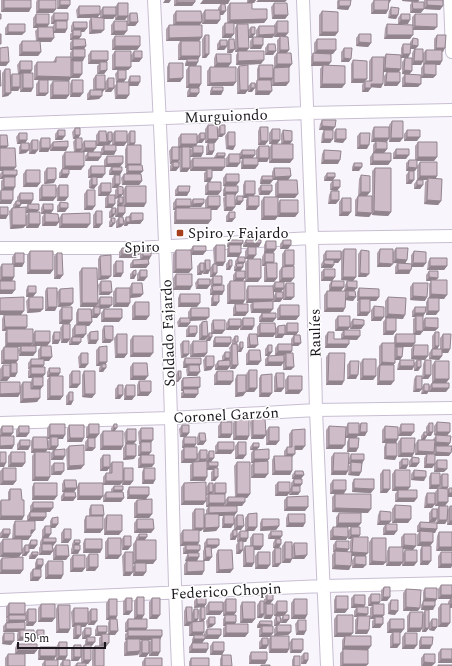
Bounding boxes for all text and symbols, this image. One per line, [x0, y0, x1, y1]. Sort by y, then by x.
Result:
street label: Murguiondo [184, 104, 268, 129]
place label: Spiro y Fajardo [188, 222, 289, 245]
marker: Spiro y Fajardo [175, 228, 185, 238]
street label: Spiro [124, 235, 160, 260]
street label: Soldado Fajardo [155, 279, 182, 387]
street label: Raulíes [304, 308, 327, 358]
street label: Coronel Garzón [173, 401, 280, 430]
street label: Federico Chopin [170, 577, 282, 606]
scale bar [18, 624, 105, 650]
text: 50 m [24, 629, 49, 648]

